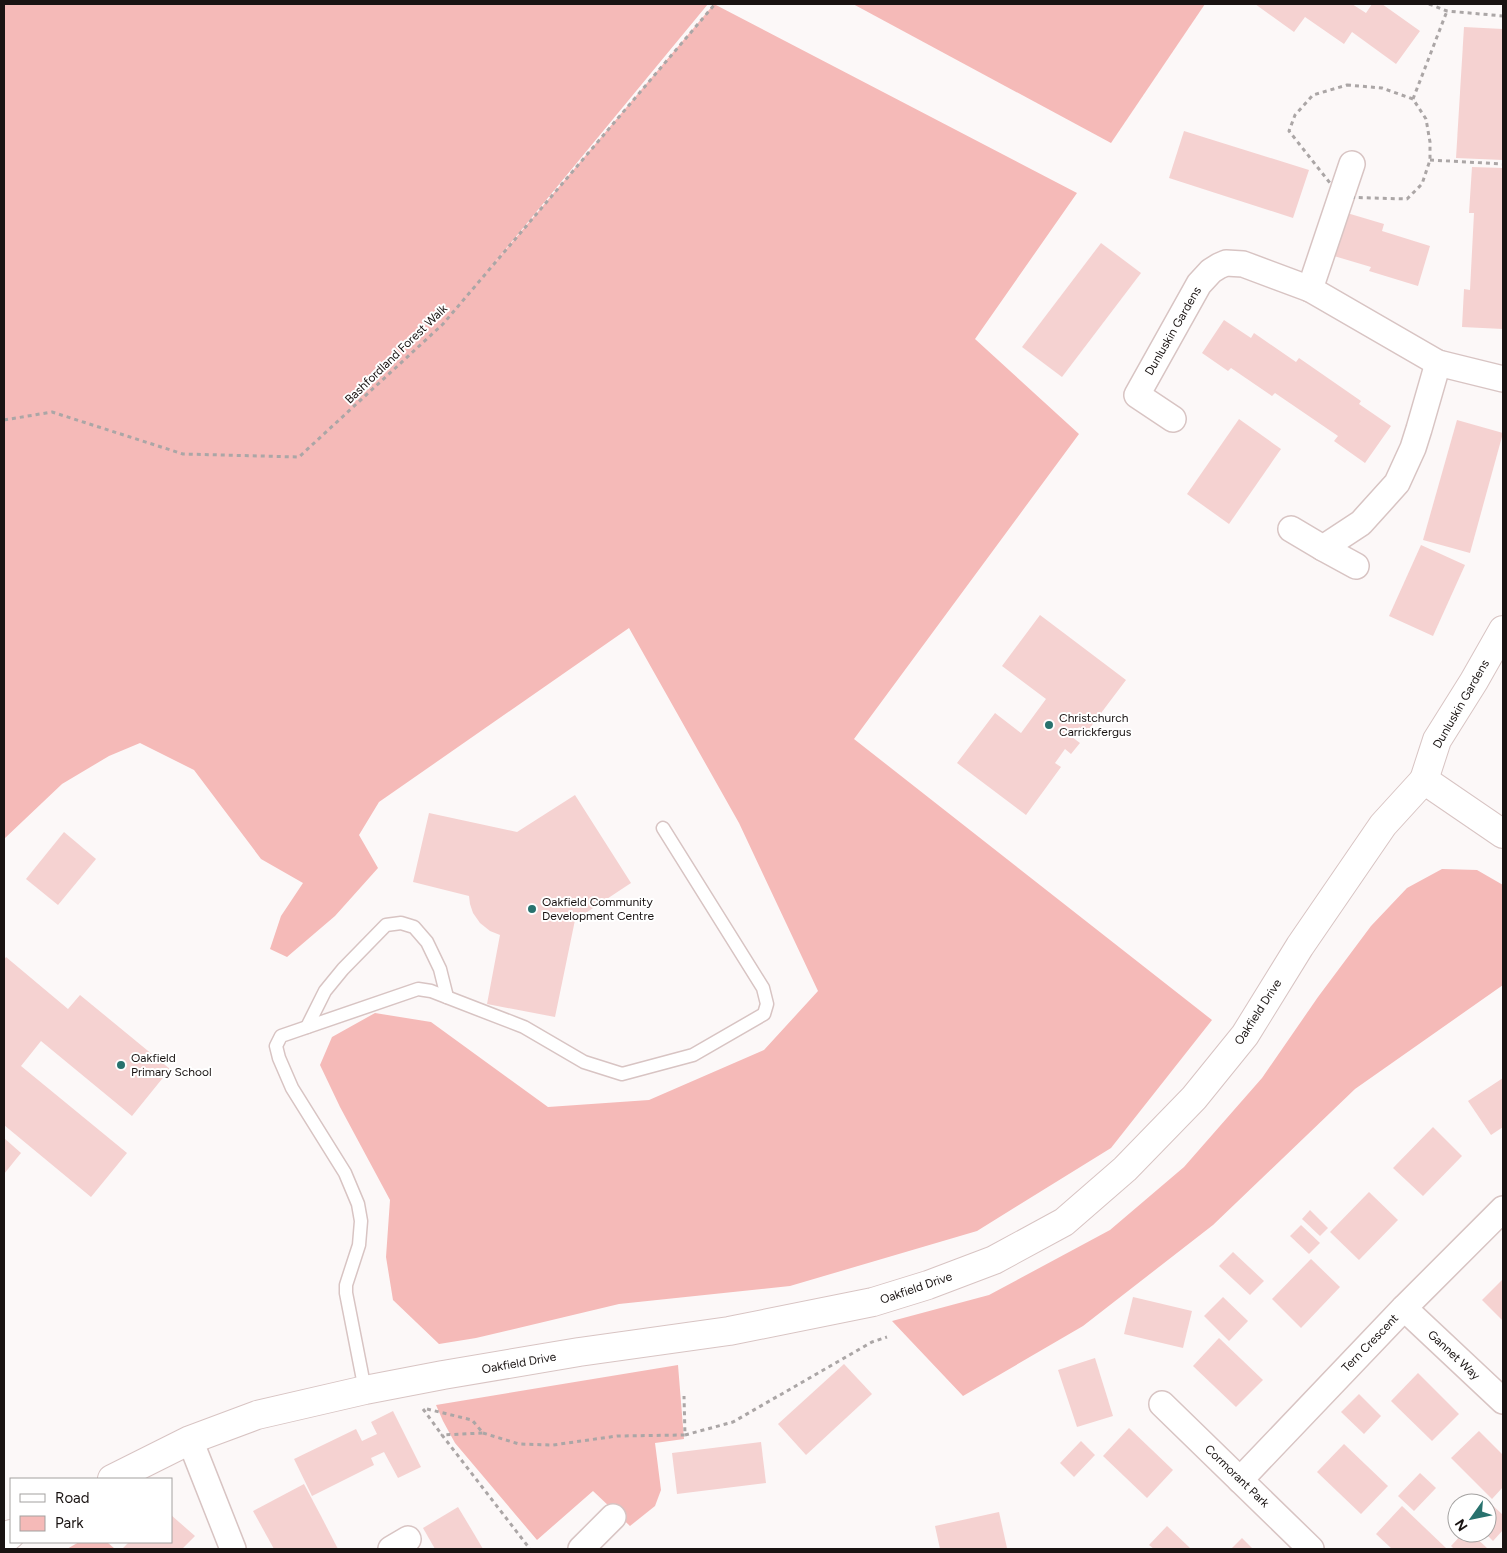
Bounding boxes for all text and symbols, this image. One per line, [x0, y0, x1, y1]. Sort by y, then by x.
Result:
street label: Dunluskin Gardens [1142, 284, 1204, 378]
street label: Bashfordland Forest Walk [342, 301, 450, 406]
street label: Dunluskin Gardens [1430, 657, 1492, 751]
place label: Christchurch Carrickfergus [1059, 711, 1132, 739]
marker: Christchurch Carrickfergus [1043, 719, 1055, 731]
place label: Oakfield Community Development Centre [542, 895, 654, 923]
marker: Oakfield Community Development Centre [526, 903, 538, 915]
street label: Oakfield Drive [1232, 976, 1285, 1047]
place label: Oakfield Primary School [131, 1051, 212, 1079]
marker: Oakfield Primary School [115, 1059, 127, 1071]
street label: Oakfield Drive [878, 1269, 954, 1307]
street label: Tern Crescent [1339, 1311, 1402, 1375]
street label: Gannet Way [1425, 1327, 1483, 1383]
street label: Oakfield Drive [481, 1349, 558, 1376]
street label: Cormorant Park [1202, 1442, 1272, 1510]
legend [10, 1478, 172, 1543]
text: Road [55, 1489, 90, 1507]
north arrow [1447, 1493, 1497, 1543]
text: Park [55, 1514, 84, 1532]
text: N [1451, 1516, 1472, 1534]

